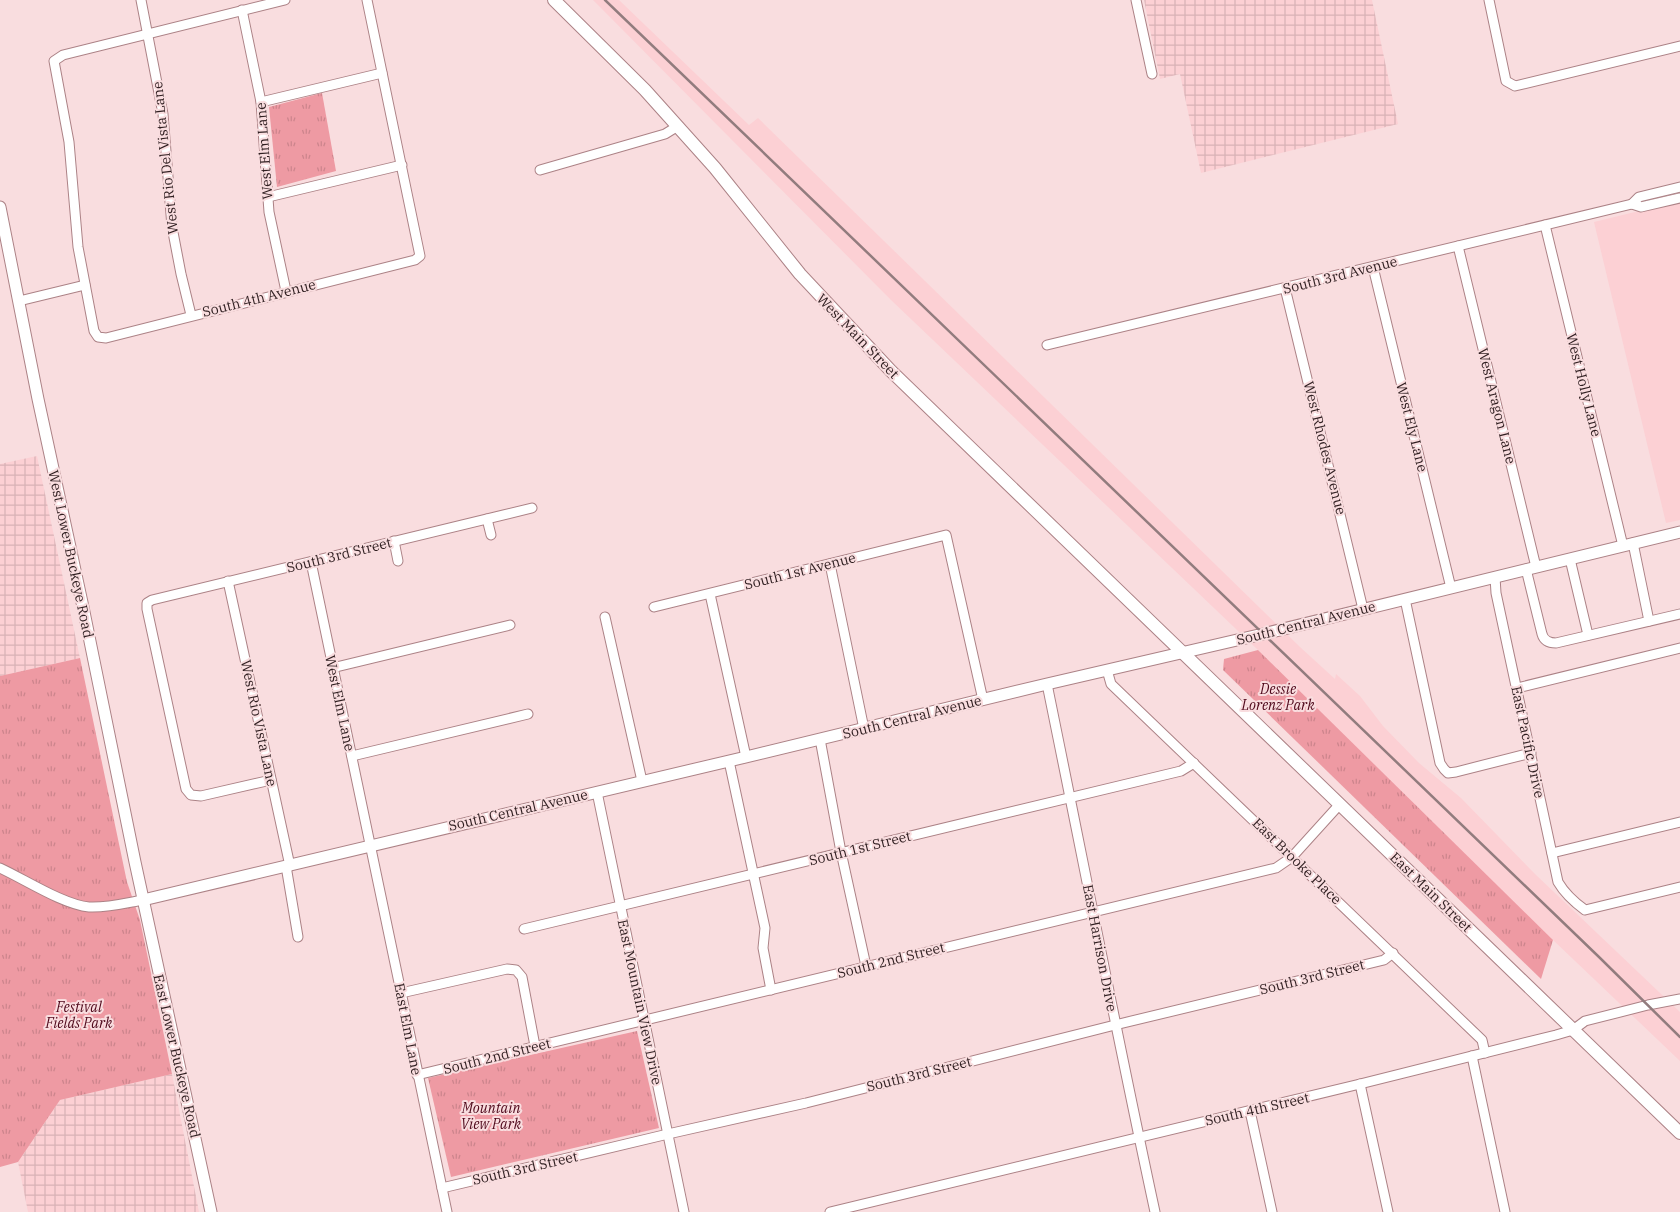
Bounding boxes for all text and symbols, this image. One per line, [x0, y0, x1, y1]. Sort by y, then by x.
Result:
street label: West Rio Del Vista Lane [148, 81, 182, 235]
street label: West Elm Lane [252, 102, 276, 200]
street label: South 3rd Avenue [1281, 252, 1399, 298]
street label: South 4th Avenue [200, 275, 318, 321]
street label: West Main Street [813, 290, 903, 382]
street label: West Holly Lane [1562, 331, 1606, 439]
street label: West Aragon Lane [1474, 346, 1520, 466]
street label: West Rhodes Avenue [1300, 379, 1350, 517]
street label: West Ely Lane [1392, 380, 1432, 474]
street label: West Lower Buckeye Road [44, 468, 98, 640]
street label: South 3rd Street [285, 533, 393, 577]
street label: South 1st Avenue [742, 548, 858, 594]
street label: South Central Avenue [1235, 597, 1377, 649]
street label: West Elm Lane [321, 653, 359, 753]
street label: West Rio Vista Lane [237, 658, 281, 788]
park label: Dessie Lorenz Park [1240, 680, 1315, 714]
street label: East Pacific Drive [1507, 684, 1549, 800]
street label: South Central Avenue [841, 691, 983, 743]
street label: South Central Avenue [447, 785, 589, 835]
street label: East Brooke Place [1249, 814, 1345, 908]
street label: South 1st Street [807, 827, 913, 869]
street label: East Main Street [1386, 848, 1476, 936]
street label: East Harrison Drive [1079, 883, 1121, 1013]
street label: East Mountain View Drive [614, 918, 666, 1086]
street label: South 2nd Street [835, 938, 947, 982]
street label: South 3rd Street [1258, 955, 1366, 999]
street label: East Lower Buckeye Road [149, 972, 205, 1140]
street label: East Elm Lane [390, 981, 426, 1077]
park label: Festival Fields Park [45, 998, 113, 1032]
street label: South 2nd Street [441, 1034, 553, 1078]
street label: South 3rd Street [865, 1052, 973, 1096]
street label: South 4th Street [1203, 1088, 1311, 1130]
park label: Mountain View Park [461, 1099, 522, 1133]
street label: South 3rd Street [471, 1147, 579, 1189]

